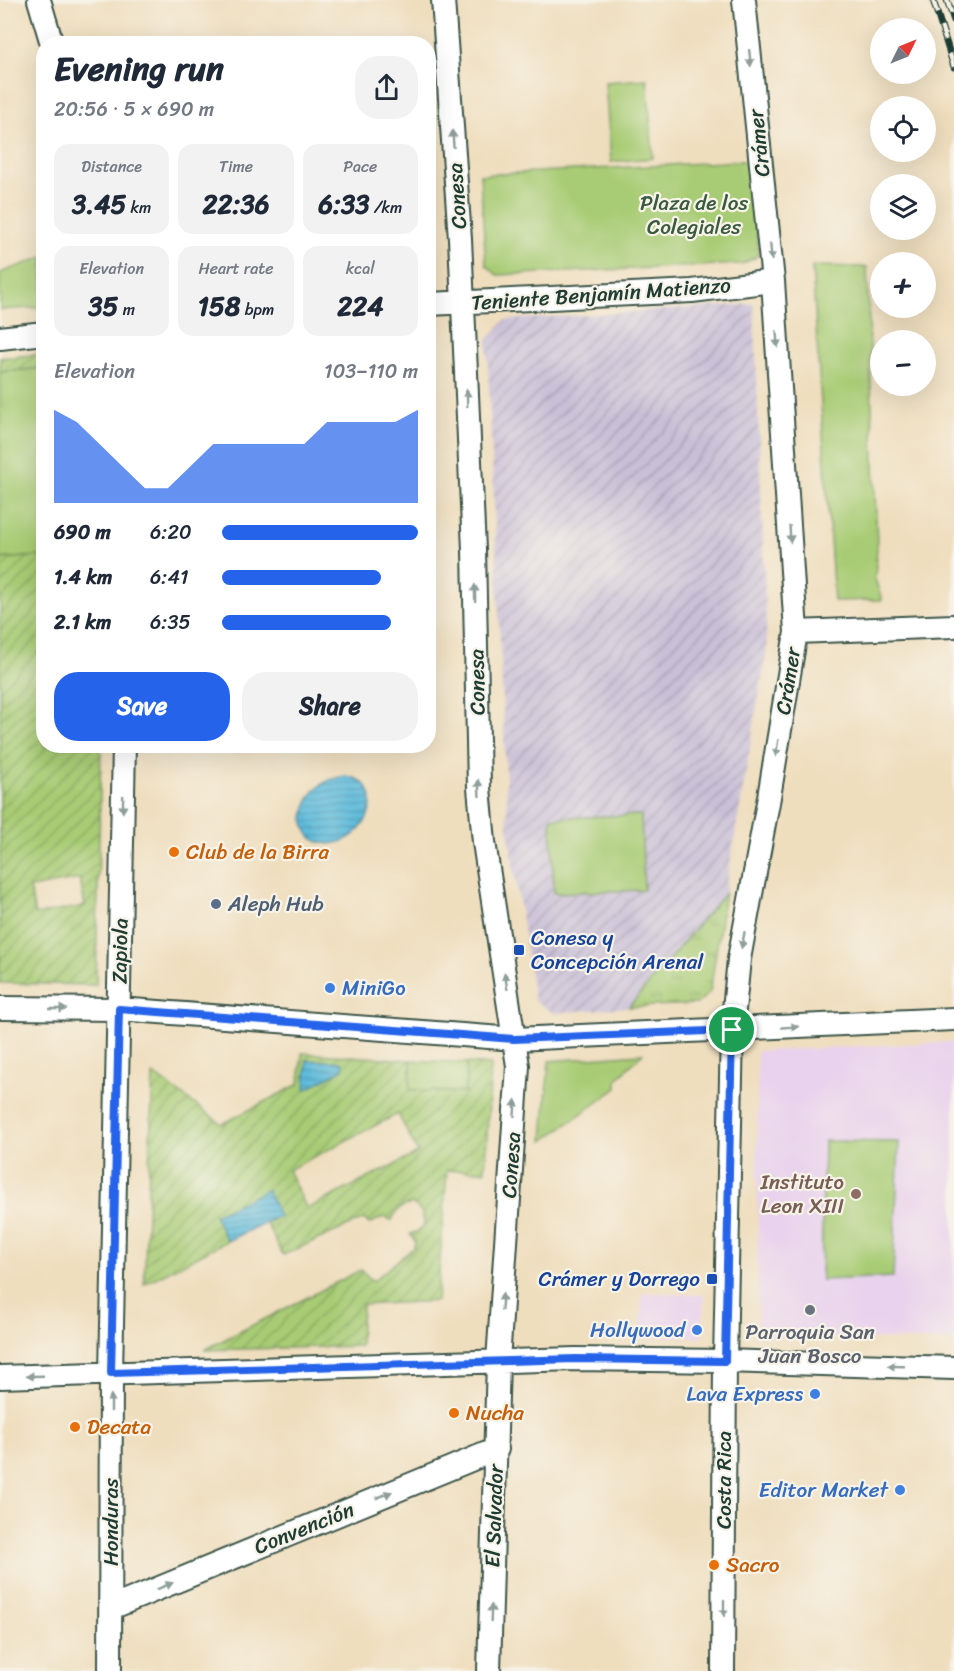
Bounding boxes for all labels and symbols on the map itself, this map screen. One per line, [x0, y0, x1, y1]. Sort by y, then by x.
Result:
north arrow [870, 18, 936, 84]
one-way arrow [745, 49, 755, 68]
street label: Crámer [736, 106, 781, 179]
one-way arrow [448, 130, 458, 149]
street label: Conesa [436, 161, 478, 230]
park label: Plaza de los Colegiales [640, 184, 748, 246]
one-way arrow [766, 243, 776, 262]
street label: Teniente Benjamín Matienzo [470, 266, 732, 322]
one-way arrow [773, 330, 782, 349]
one-way arrow [463, 389, 472, 408]
one-way arrow [785, 525, 795, 544]
one-way arrow [470, 583, 479, 602]
street label: Crámer [764, 643, 812, 717]
street label: Conesa [457, 648, 497, 715]
one-way arrow [773, 739, 782, 758]
one-way arrow [475, 778, 484, 797]
one-way arrow [118, 794, 128, 813]
place label: Club de la Birra [186, 833, 330, 871]
marker: Club de la Birra [167, 845, 181, 859]
place label: Aleph Hub [227, 885, 324, 923]
marker: Aleph Hub [209, 897, 223, 911]
street label: Zapiola [100, 917, 140, 984]
place label: Conesa y Concepción Arenal [531, 919, 704, 981]
one-way arrow [738, 931, 747, 950]
marker: Conesa y Concepción Arenal [512, 943, 526, 957]
place label: MiniGo [342, 969, 406, 1007]
one-way arrow [501, 971, 510, 990]
marker: MiniGo [323, 981, 337, 995]
one-way arrow [49, 1004, 68, 1014]
pin [706, 1004, 757, 1055]
one-way arrow [781, 1022, 800, 1031]
one-way arrow [510, 1098, 520, 1117]
street label: Conesa [490, 1130, 532, 1199]
place label: Instituto Leon XIII [759, 1163, 845, 1225]
marker: Instituto Leon XIII [849, 1187, 863, 1201]
place label: Crámer y Dorrego [539, 1260, 700, 1298]
marker: Crámer y Dorrego [705, 1272, 719, 1286]
one-way arrow [497, 1293, 507, 1312]
marker: Parroquia San Juan Bosco [803, 1303, 817, 1317]
place label: Hollywood [590, 1311, 687, 1349]
place label: Parroquia San Juan Bosco [745, 1313, 875, 1375]
marker: Hollywood [690, 1323, 704, 1337]
one-way arrow [886, 1362, 905, 1371]
one-way arrow [25, 1371, 44, 1381]
place label: Lava Express [687, 1375, 803, 1413]
marker: Lava Express [808, 1387, 822, 1401]
one-way arrow [106, 1393, 116, 1412]
place label: Nucha [466, 1394, 524, 1432]
marker: Nucha [447, 1406, 461, 1420]
place label: Decata [87, 1408, 152, 1446]
marker: Decata [68, 1420, 82, 1434]
street label: Costa Rica [705, 1430, 743, 1529]
street label: El Salvador [473, 1462, 515, 1568]
place label: Editor Market [759, 1471, 890, 1509]
street label: Honduras [92, 1478, 130, 1566]
marker: Editor Market [893, 1483, 907, 1497]
one-way arrow [376, 1490, 394, 1500]
street label: Convención [248, 1491, 360, 1565]
place label: Sacro [726, 1546, 780, 1584]
marker: Sacro [707, 1558, 721, 1572]
one-way arrow [157, 1581, 175, 1591]
one-way arrow [719, 1599, 728, 1618]
one-way arrow [486, 1603, 496, 1622]

